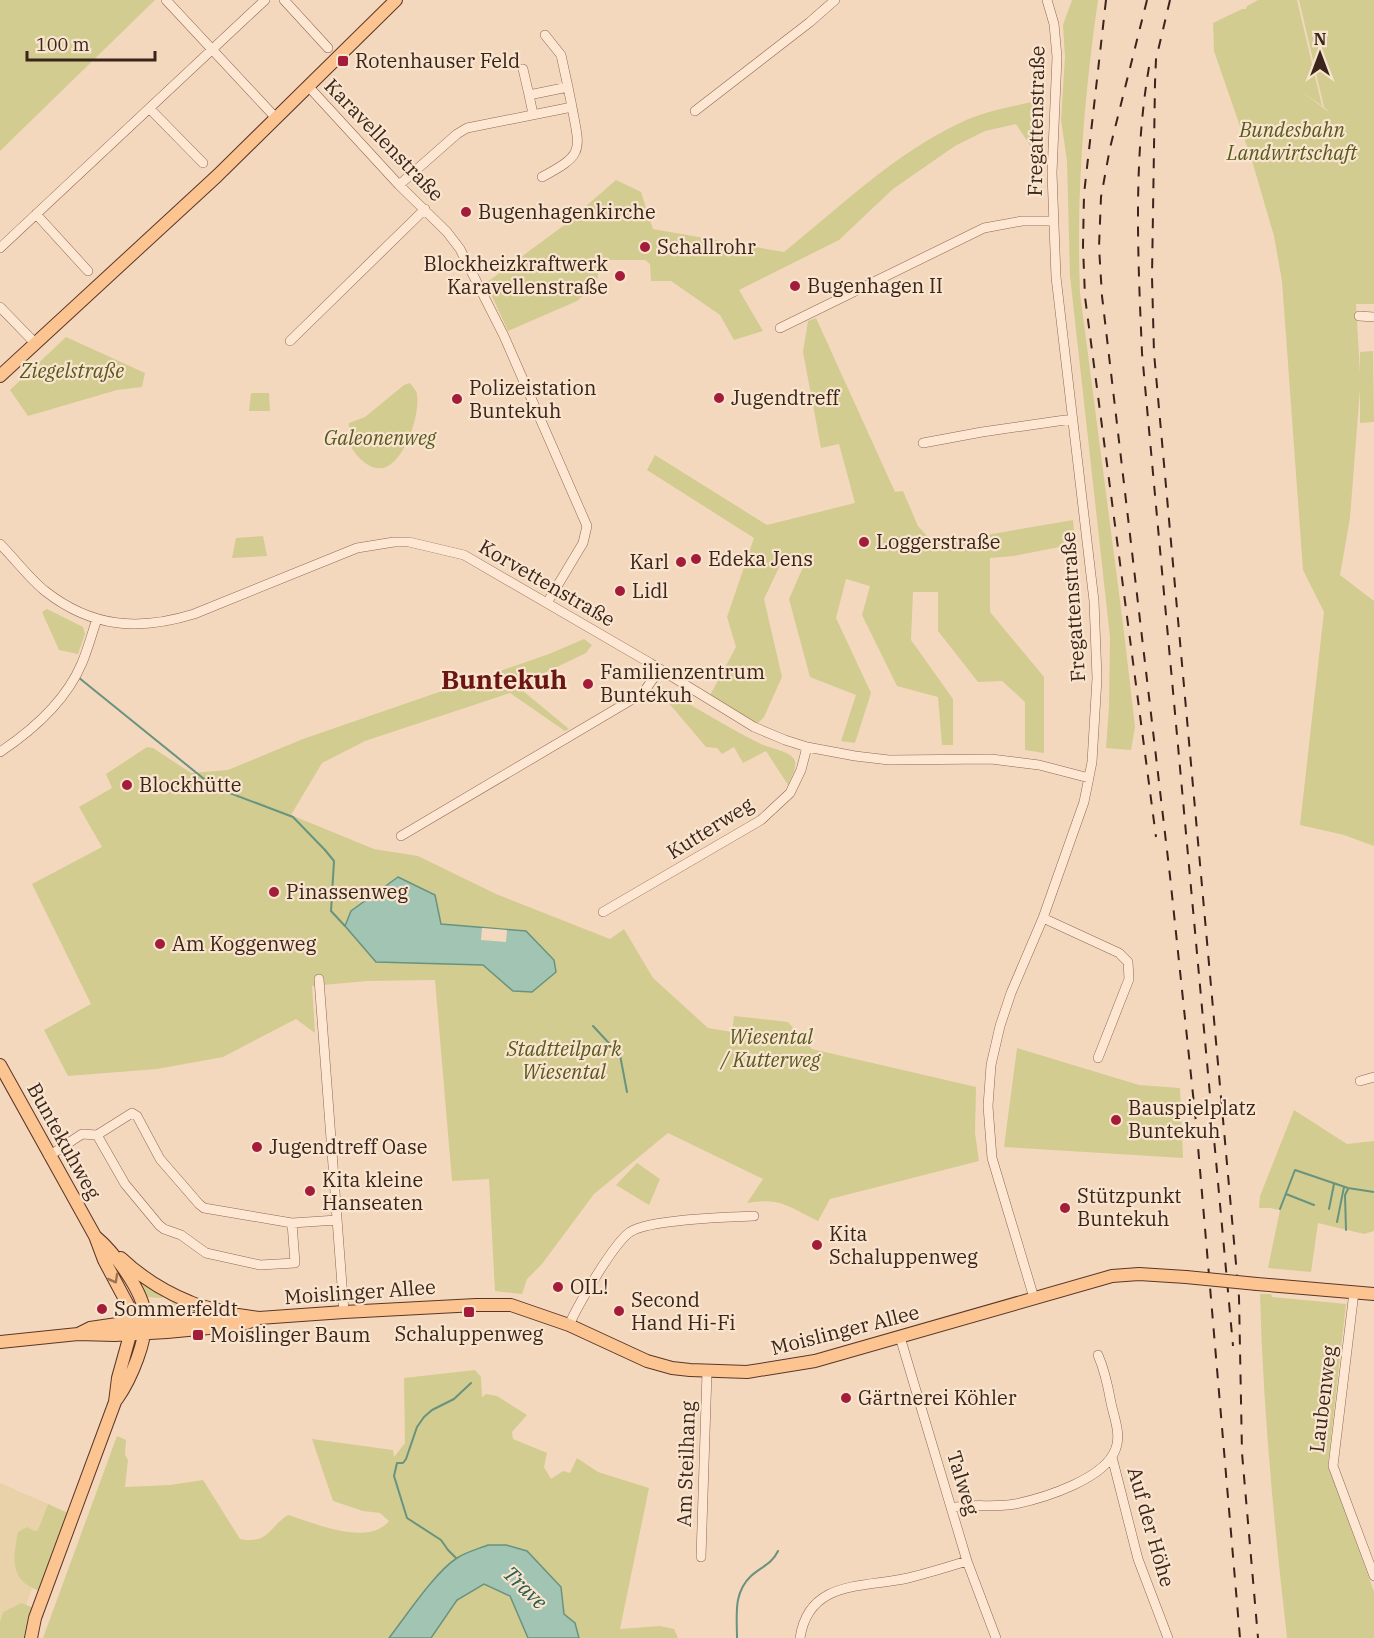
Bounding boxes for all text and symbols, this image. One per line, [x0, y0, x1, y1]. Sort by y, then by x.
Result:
scale bar [27, 24, 154, 62]
north arrow [1290, 24, 1350, 84]
text: N [1314, 29, 1326, 49]
text: 100 m [36, 33, 90, 56]
street label: Fregattenstraße [1021, 45, 1050, 196]
place label: Rotenhauser Feld [355, 47, 520, 74]
marker: Rotenhauser Feld [336, 54, 350, 68]
street label: Karavellenstraße [319, 72, 450, 207]
park label: Bundesbahn Landwirtschaft [1226, 116, 1358, 166]
place label: Bugenhagenkirche [478, 198, 656, 225]
marker: Bugenhagenkirche [459, 205, 473, 219]
place label: Schallrohr [657, 233, 756, 260]
marker: Schallrohr [638, 240, 652, 254]
place label: Blockheizkraftwerk Karavellenstraße [424, 250, 608, 300]
marker: Blockheizkraftwerk Karavellenstraße [613, 269, 627, 283]
place label: Bugenhagen II [807, 272, 943, 299]
marker: Bugenhagen II [788, 279, 802, 293]
park label: Ziegelstraße [19, 357, 124, 384]
place label: Polizeistation Buntekuh [469, 374, 597, 424]
place label: Jugendtreff [731, 384, 840, 411]
marker: Jugendtreff [712, 391, 726, 405]
marker: Polizeistation Buntekuh [450, 392, 464, 406]
park label: Galeonenweg [324, 424, 437, 451]
place label: Loggerstraße [876, 528, 1000, 555]
street label: Fregattenstraße [1054, 531, 1091, 683]
street label: Korvettenstraße [474, 533, 620, 633]
marker: Loggerstraße [857, 535, 871, 549]
place label: Edeka Jens [708, 545, 813, 572]
place label: Karl [629, 548, 669, 575]
marker: Edeka Jens [689, 552, 703, 566]
marker: Karl [674, 555, 688, 569]
place label: Lidl [632, 577, 668, 604]
marker: Lidl [613, 584, 627, 598]
place label: Familienzentrum Buntekuh [600, 658, 765, 708]
district label: Buntekuh [441, 662, 567, 696]
marker: Familienzentrum Buntekuh [581, 677, 595, 691]
place label: Blockhütte [139, 771, 241, 798]
marker: Blockhütte [120, 778, 134, 792]
street label: Kutterweg [661, 790, 758, 865]
place label: Pinassenweg [286, 878, 408, 905]
marker: Pinassenweg [267, 885, 281, 899]
place label: Am Koggenweg [172, 930, 316, 957]
marker: Am Koggenweg [153, 937, 167, 951]
park label: Wiesental / Kutterweg [720, 1023, 821, 1073]
park label: Stadtteilpark Wiesental [505, 1035, 622, 1085]
street label: Buntekuhweg [21, 1078, 108, 1204]
place label: Bauspielplatz Buntekuh [1128, 1094, 1256, 1144]
marker: Bauspielplatz Buntekuh [1109, 1113, 1123, 1127]
place label: Jugendtreff Oase [269, 1133, 428, 1160]
marker: Jugendtreff Oase [250, 1140, 264, 1154]
place label: Kita kleine Hanseaten [322, 1166, 424, 1216]
place label: Stützpunkt Buntekuh [1077, 1182, 1181, 1232]
marker: Kita kleine Hanseaten [303, 1184, 317, 1198]
marker: Stützpunkt Buntekuh [1058, 1201, 1072, 1215]
place label: Kita Schaluppenweg [829, 1220, 978, 1270]
marker: Kita Schaluppenweg [810, 1238, 824, 1252]
one-way arrow [107, 1272, 119, 1283]
street label: Moislinger Allee [283, 1273, 437, 1310]
place label: OIL! [570, 1273, 609, 1300]
marker: OIL! [551, 1280, 565, 1294]
place label: Second Hand Hi-Fi [631, 1286, 735, 1336]
place label: Sommerfeldt [114, 1295, 238, 1322]
street label: Moislinger Allee [768, 1298, 922, 1361]
marker: Sommerfeldt [95, 1302, 109, 1316]
marker: Second Hand Hi-Fi [612, 1304, 626, 1318]
marker: Schaluppenweg [462, 1305, 476, 1319]
place label: Schaluppenweg [395, 1320, 544, 1347]
place label: Moislinger Baum [210, 1321, 371, 1348]
marker: Moislinger Baum [191, 1328, 205, 1342]
street label: Laubenweg [1303, 1344, 1342, 1454]
place label: Gärtnerei Köhler [858, 1384, 1017, 1411]
marker: Gärtnerei Köhler [839, 1391, 853, 1405]
street label: Am Steilhang [670, 1400, 701, 1528]
street label: Talweg [941, 1447, 986, 1519]
street label: Auf der Höhe [1121, 1464, 1182, 1590]
water label: Trave [498, 1559, 554, 1616]

